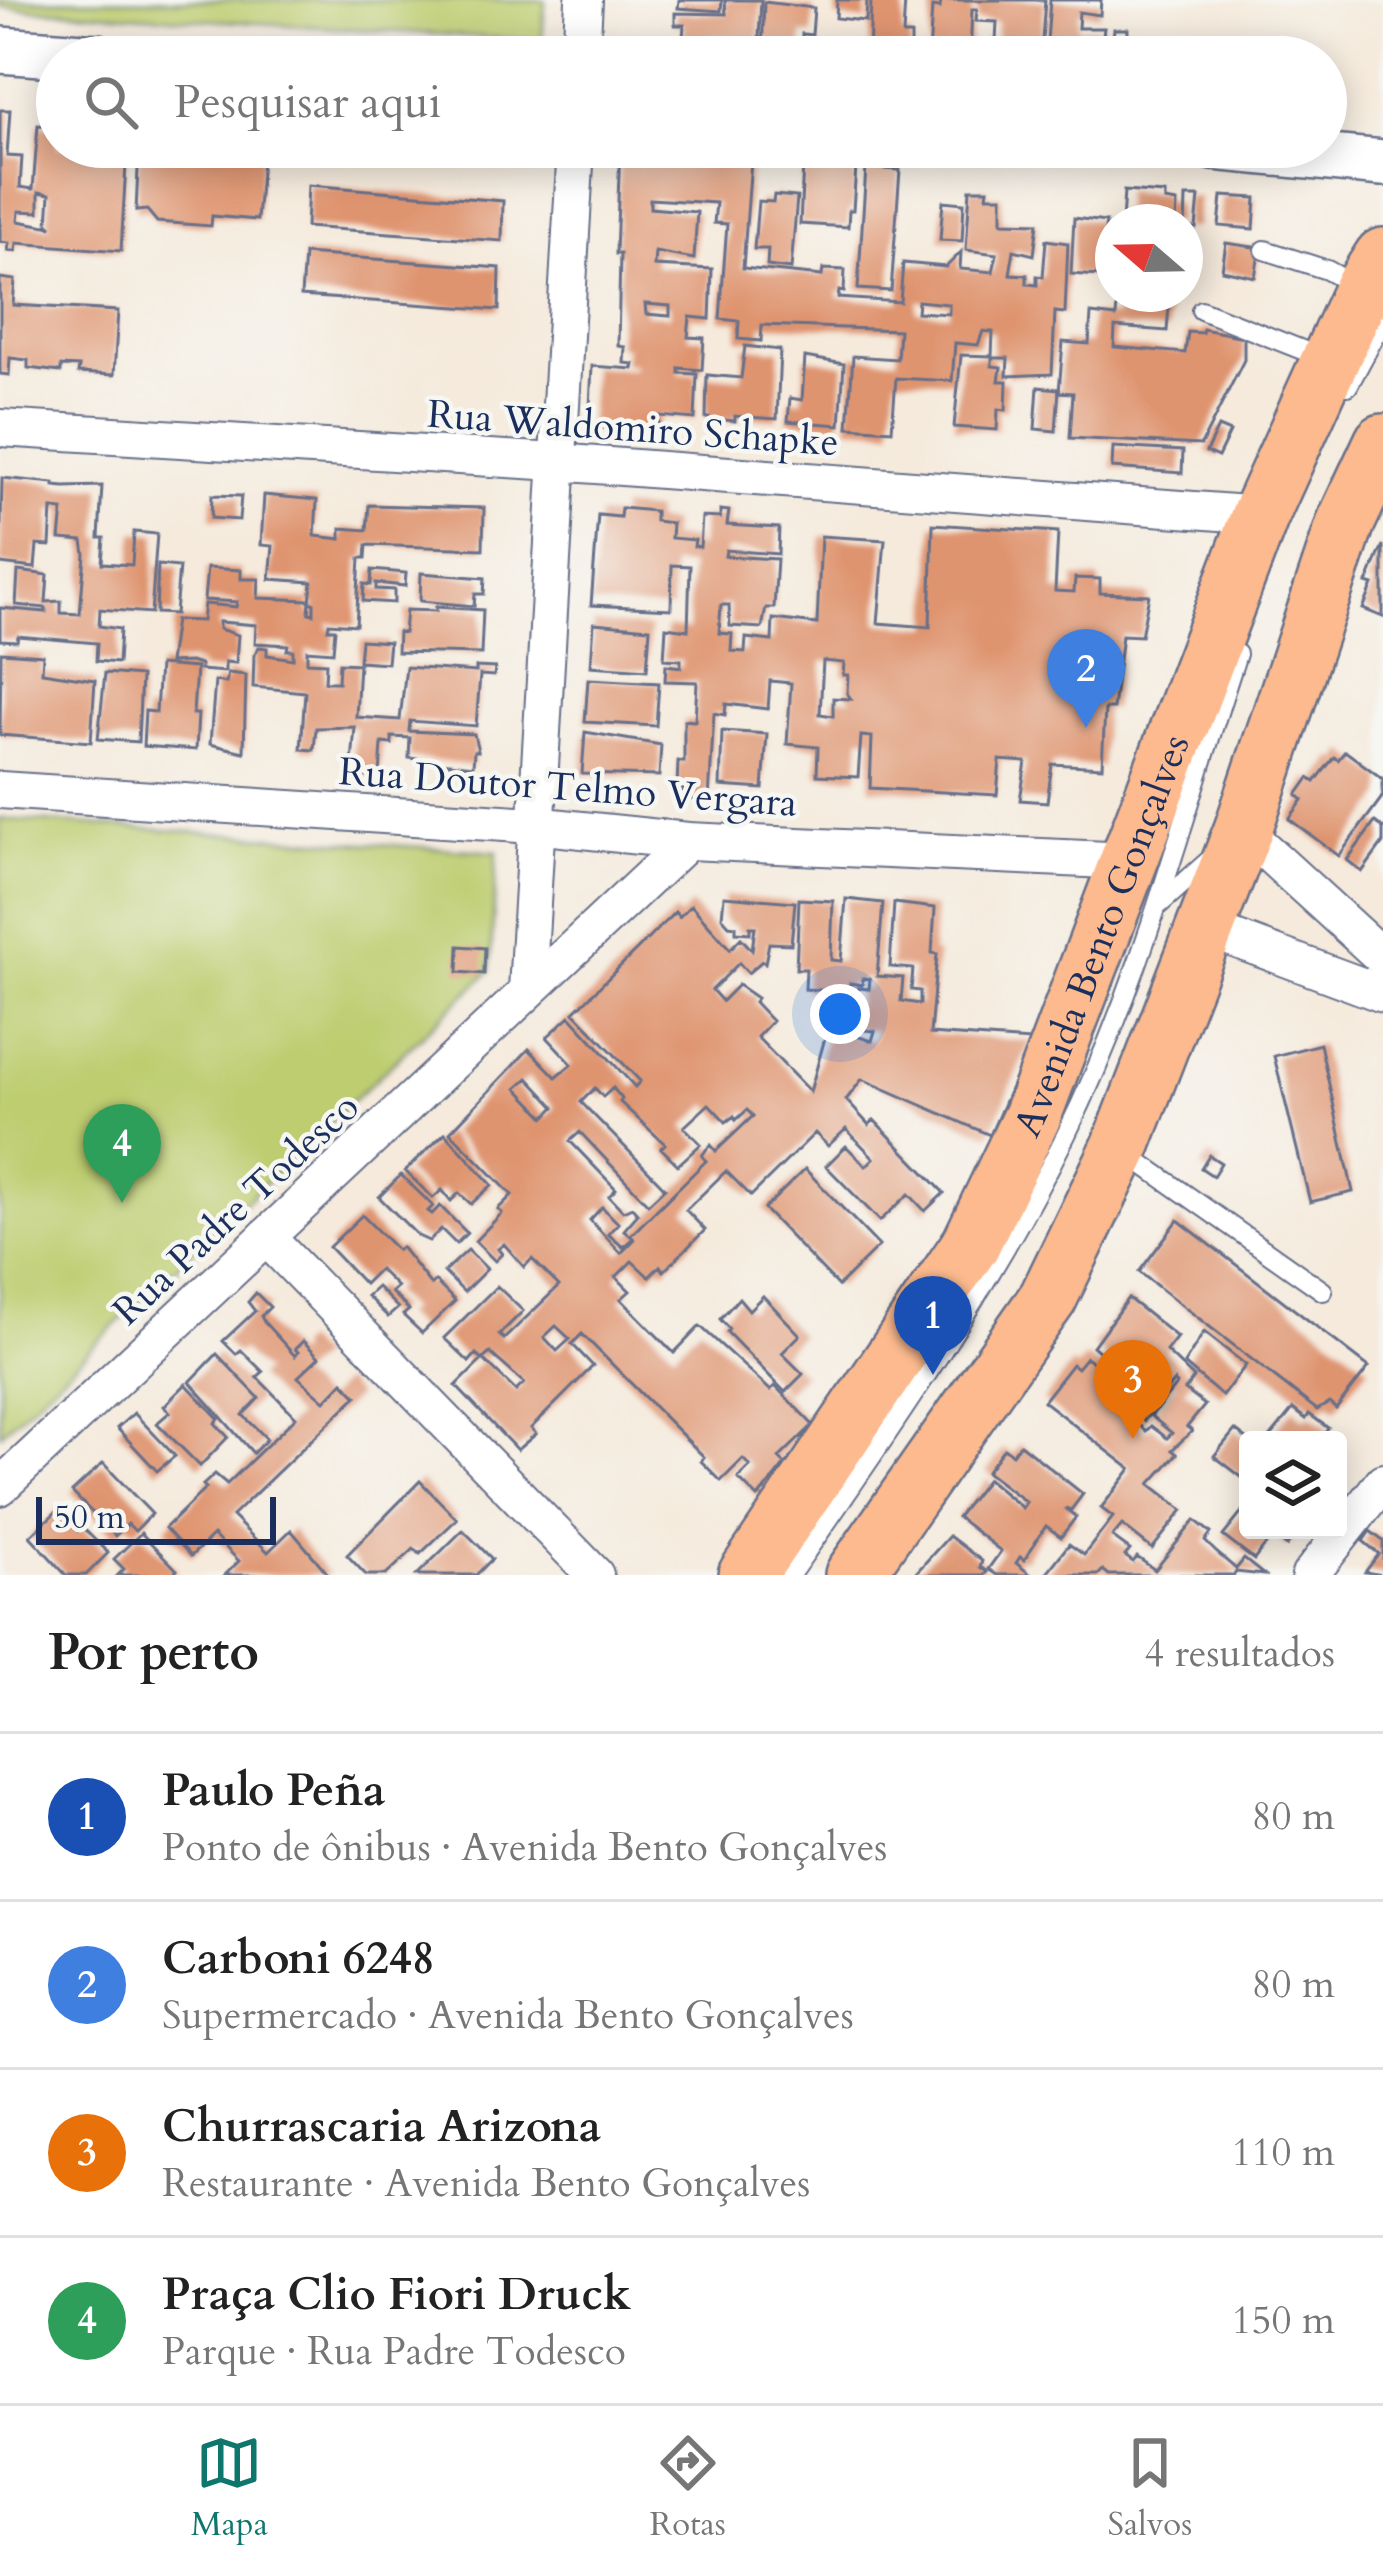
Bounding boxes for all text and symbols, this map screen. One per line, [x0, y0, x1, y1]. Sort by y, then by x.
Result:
search box [36, 36, 1347, 168]
icon: search [78, 69, 144, 135]
text: Pesquisar aqui [174, 72, 441, 133]
north arrow [1095, 204, 1203, 312]
street label: Rua Waldomiro Schapke [426, 388, 840, 469]
pin: 2 [1047, 629, 1125, 728]
street label: Avenida Bento Gonçalves [1001, 727, 1202, 1146]
street label: Rua Doutor Telmo Vergara [337, 745, 799, 830]
your location [810, 984, 870, 1044]
street label: Rua Padre Todesco [101, 1081, 371, 1337]
pin: 4 [83, 1104, 161, 1203]
pin: 1 [894, 1276, 972, 1375]
pin: 3 [1094, 1340, 1172, 1439]
map controls [1239, 1431, 1347, 1539]
button: layers [1239, 1431, 1347, 1539]
scale bar [36, 1491, 276, 1544]
text: 50 m [54, 1495, 125, 1540]
text: Por perto [48, 1618, 259, 1688]
text: 4 resultados [1144, 1627, 1335, 1680]
text: Paulo Peña [162, 1760, 385, 1821]
text: 1 [77, 1790, 97, 1843]
text: 80 m [1252, 1790, 1335, 1843]
text: Ponto de ônibus · Avenida Bento Gonçalves [162, 1821, 887, 1874]
text: Carboni 6248 [162, 1928, 435, 1989]
text: 2 [77, 1958, 97, 2011]
text: 80 m [1252, 1958, 1335, 2011]
text: Supermercado · Avenida Bento Gonçalves [162, 1989, 854, 2042]
text: Churrascaria Arizona [162, 2096, 601, 2157]
text: 3 [77, 2126, 97, 2179]
text: 110 m [1232, 2126, 1335, 2179]
text: Restaurante · Avenida Bento Gonçalves [162, 2157, 810, 2210]
text: Praça Clio Fiori Druck [162, 2264, 631, 2325]
text: 4 [77, 2294, 97, 2347]
text: 150 m [1232, 2294, 1335, 2347]
text: Parque · Rua Padre Todesco [162, 2325, 626, 2378]
tab: Mapa [191, 2430, 268, 2547]
tab: Rotas [649, 2430, 726, 2547]
tab: Salvos [1107, 2430, 1192, 2547]

